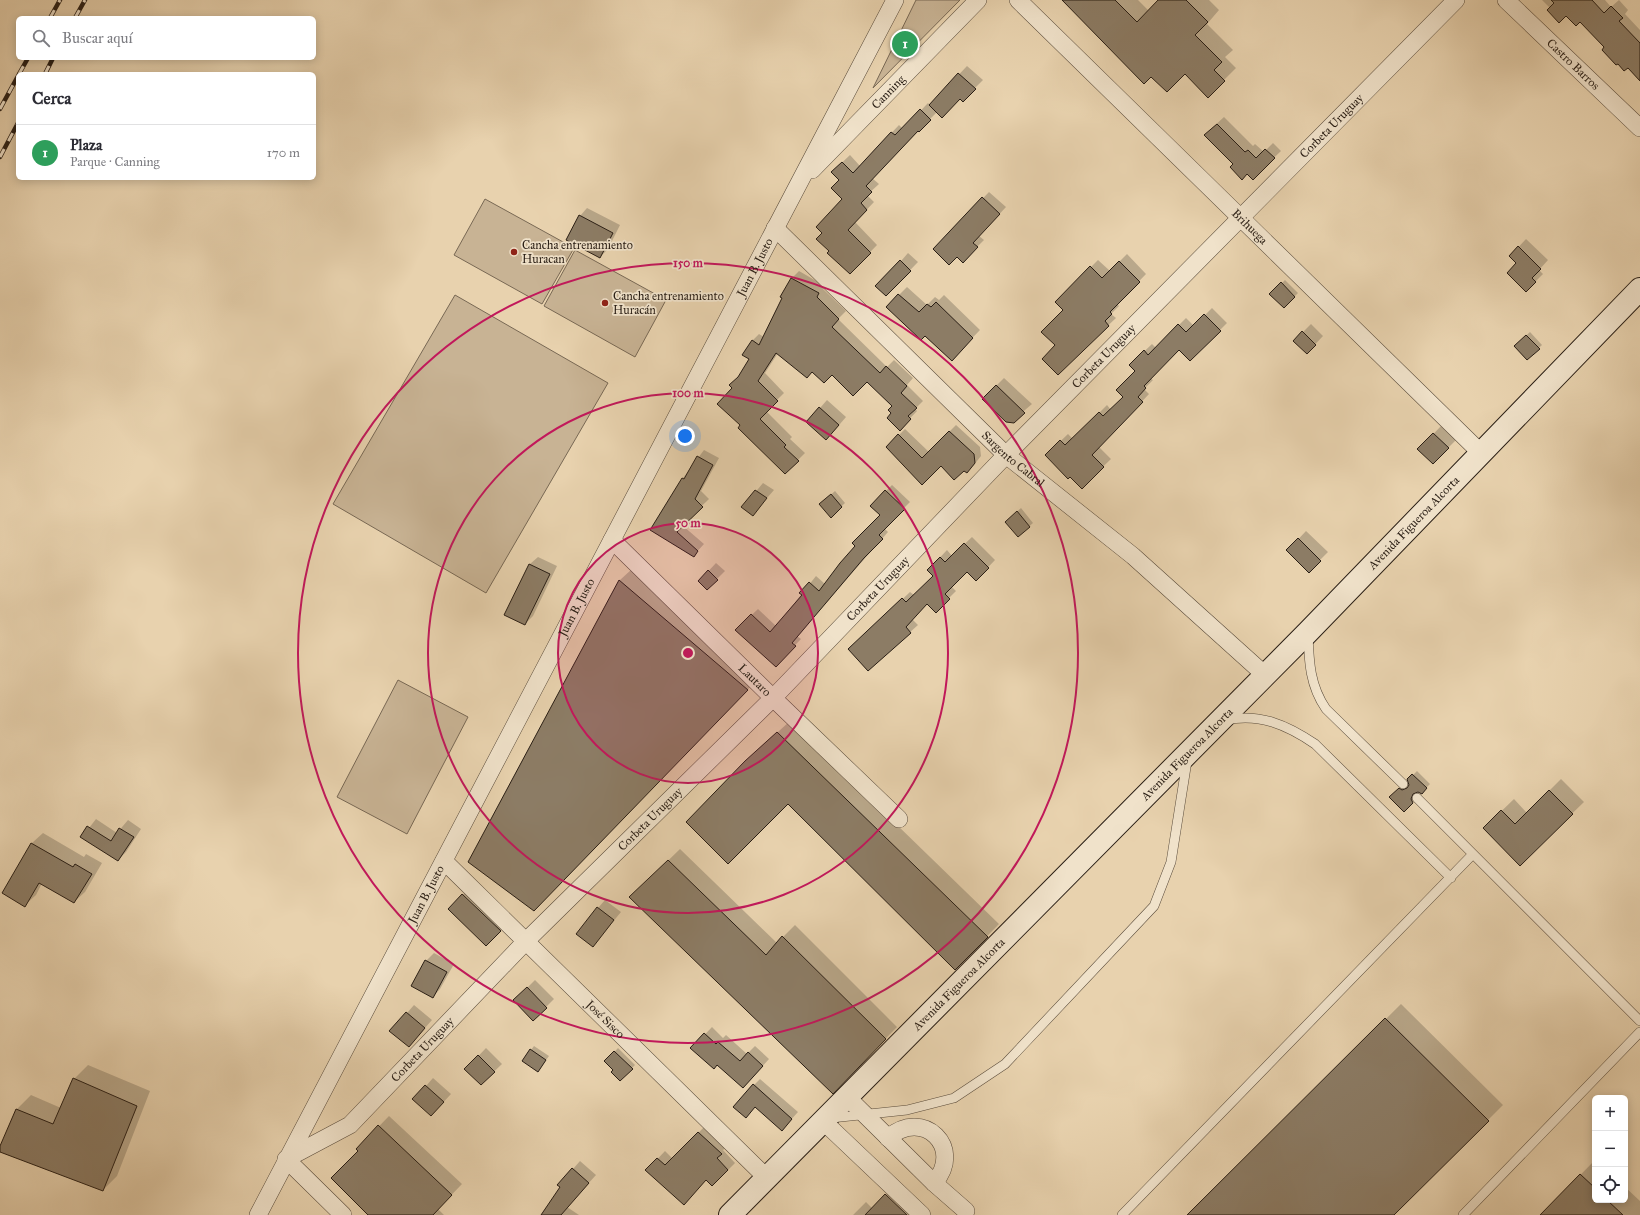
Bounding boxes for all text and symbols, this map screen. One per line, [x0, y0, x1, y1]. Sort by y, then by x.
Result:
search box [16, 16, 316, 60]
icon: search [30, 27, 52, 49]
text: Buscar aquí [62, 29, 133, 47]
pin: 1 [892, 29, 918, 59]
street label: Castro Barros [1544, 36, 1603, 93]
street label: Canning [869, 72, 909, 112]
text: Cerca [32, 88, 71, 109]
street label: Corbeta Uruguay [1297, 91, 1366, 161]
text: Plaza [70, 136, 102, 154]
text: 1 [42, 145, 48, 161]
text: 170 m [267, 145, 300, 161]
text: Parque · Canning [70, 154, 160, 170]
street label: Brihuega [1229, 206, 1271, 248]
street label: Juan B. Justo [733, 236, 776, 301]
place label: Cancha entrenamiento Huracan [522, 238, 633, 266]
marker: Cancha entrenamiento Huracan [509, 247, 519, 257]
text: 150 m [673, 256, 704, 270]
place label: Cancha entrenamiento Huracán [613, 289, 724, 317]
marker: Cancha entrenamiento Huracán [600, 298, 610, 308]
street label: Corbeta Uruguay [1069, 321, 1139, 391]
text: 100 m [672, 386, 705, 400]
your location [675, 426, 695, 446]
street label: Sargento Cabral [979, 428, 1048, 490]
street label: Avenida Figueroa Alcorta [1365, 472, 1463, 573]
text: 50 m [675, 516, 702, 530]
street label: Corbeta Uruguay [844, 553, 912, 624]
street label: Juan B. Justo [555, 576, 598, 641]
centre of rings [681, 646, 695, 660]
street label: Lautaro [735, 661, 774, 699]
street label: Avenida Figueroa Alcorta [1137, 704, 1236, 804]
street label: Corbeta Uruguay [615, 784, 685, 854]
street label: Juan B. Justo [404, 863, 447, 928]
street label: Avenida Figueroa Alcorta [909, 934, 1008, 1034]
street label: José Sisco [581, 996, 628, 1041]
street label: Corbeta Uruguay [388, 1014, 457, 1085]
map controls [1592, 1095, 1628, 1203]
button: + [1592, 1095, 1628, 1131]
button: − [1592, 1131, 1628, 1167]
button: locate [1592, 1167, 1628, 1203]

